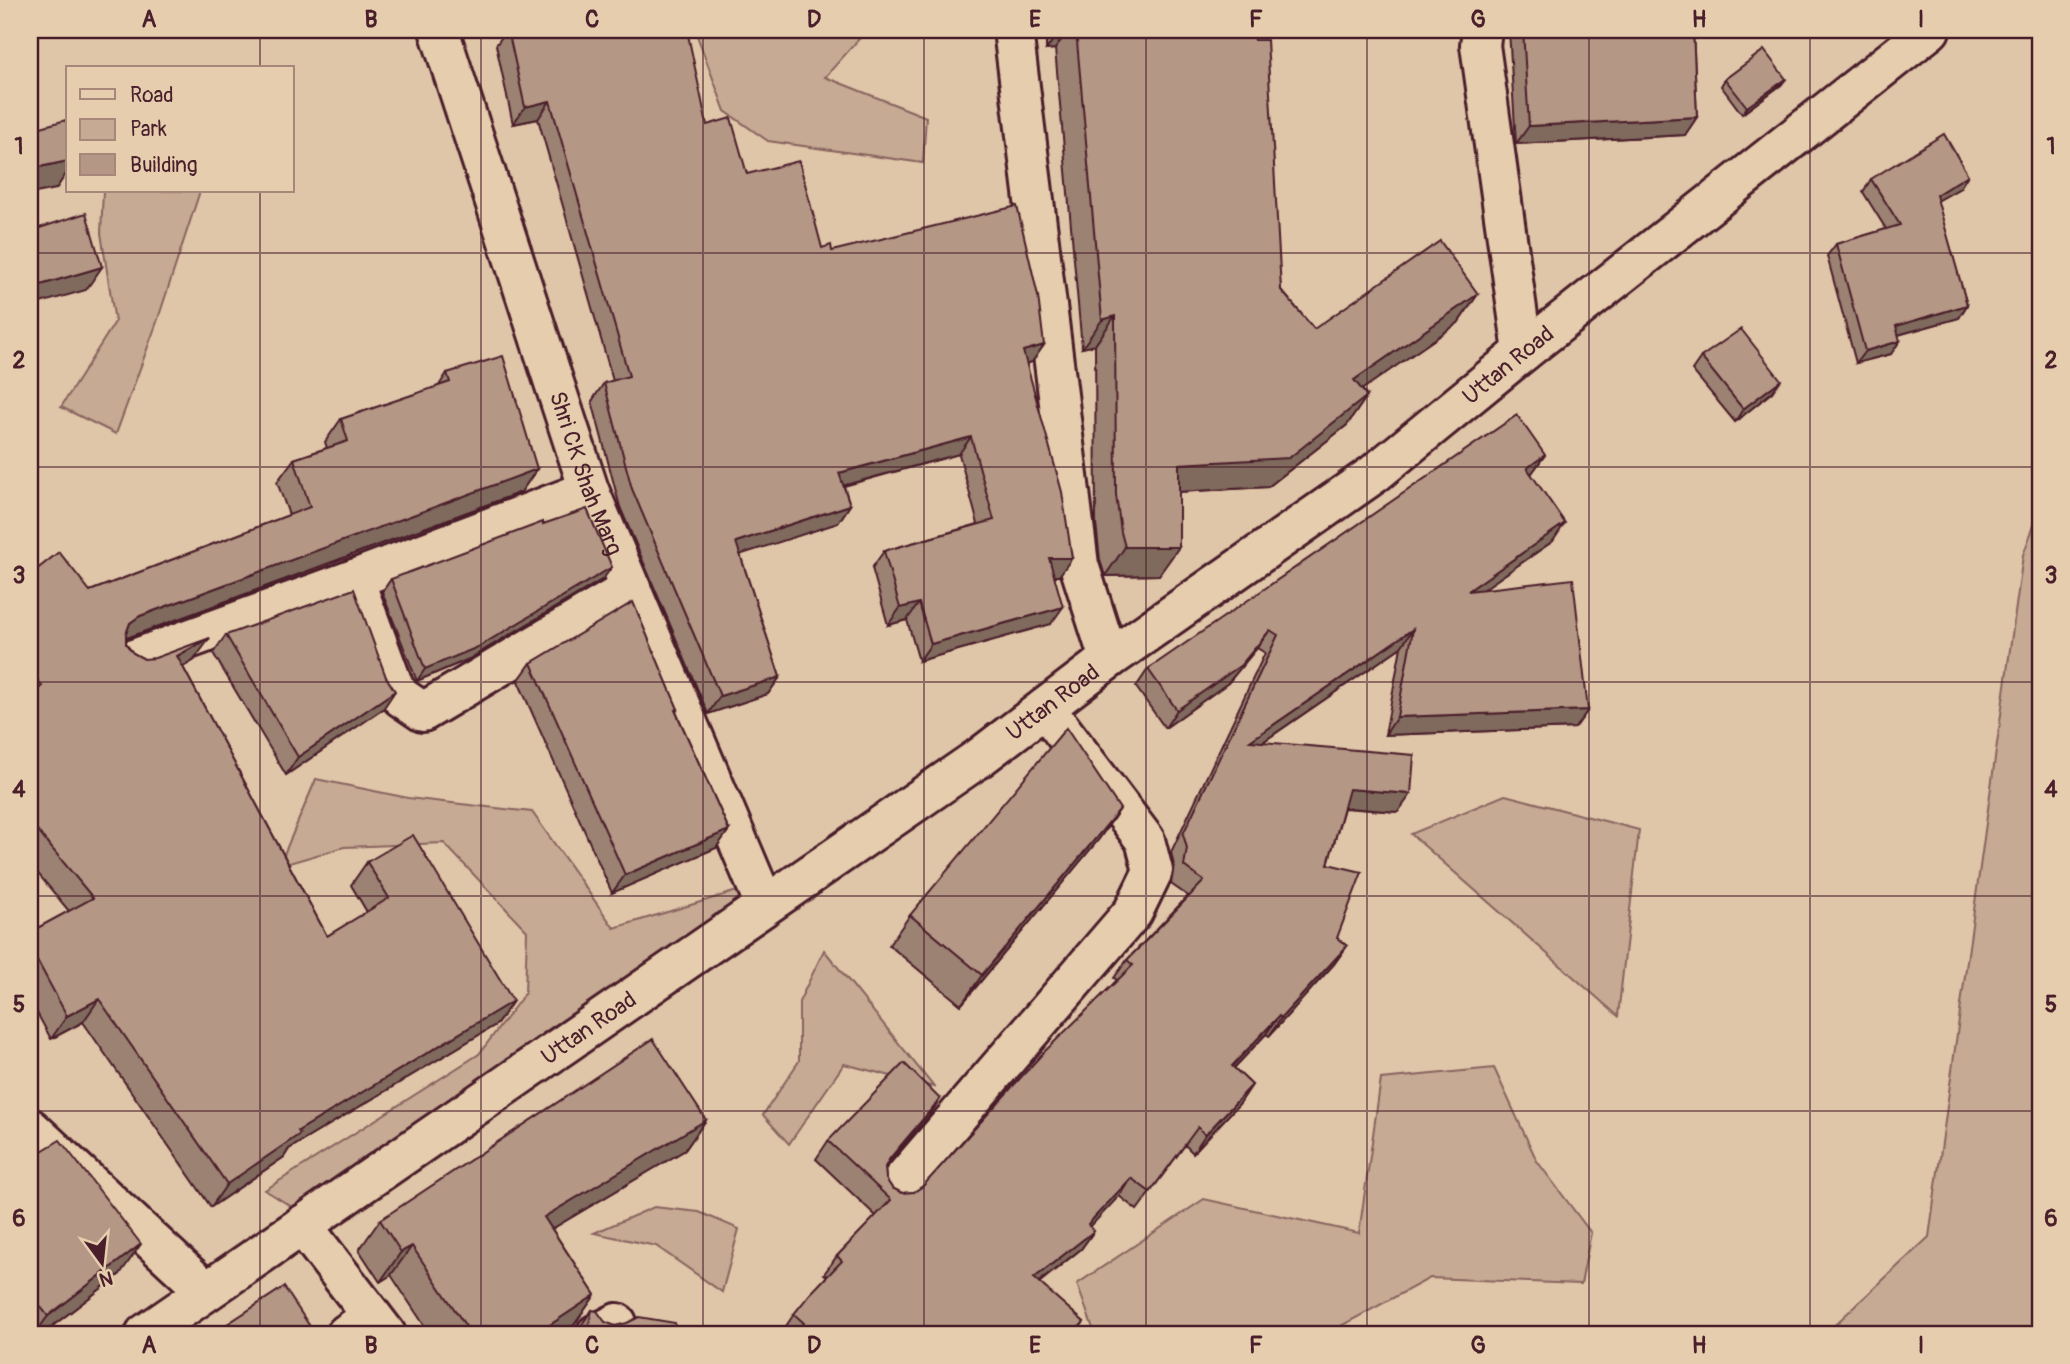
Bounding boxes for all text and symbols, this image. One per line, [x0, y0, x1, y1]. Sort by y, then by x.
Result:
text: A [142, 5, 157, 34]
text: B [364, 5, 378, 34]
text: C [585, 5, 599, 34]
text: D [807, 5, 821, 34]
text: E [1029, 5, 1041, 34]
text: F [1249, 5, 1263, 34]
text: G [1470, 5, 1486, 34]
text: H [1692, 5, 1706, 34]
text: I [1918, 5, 1924, 34]
legend [66, 66, 294, 192]
text: Road [130, 82, 174, 109]
text: Park [130, 116, 167, 143]
text: 1 [15, 132, 24, 161]
text: 1 [2047, 132, 2056, 161]
text: Building [130, 152, 197, 179]
street label: Uttan Road [1456, 319, 1559, 410]
text: 2 [13, 346, 26, 375]
text: 2 [2045, 346, 2058, 375]
street label: Shri CK Shah Marg [543, 388, 629, 560]
text: 3 [13, 561, 25, 590]
text: 3 [2045, 561, 2057, 590]
street label: Uttan Road [1000, 657, 1105, 747]
text: 4 [12, 775, 26, 804]
text: 4 [2044, 775, 2058, 804]
street label: Uttan Road [535, 985, 642, 1071]
text: 5 [13, 990, 25, 1019]
text: 5 [2045, 990, 2057, 1019]
text: 6 [12, 1204, 26, 1233]
text: 6 [2044, 1204, 2058, 1233]
north arrow [66, 1228, 136, 1298]
text: N [97, 1265, 115, 1292]
text: A [142, 1331, 157, 1360]
text: B [364, 1331, 378, 1360]
text: C [585, 1331, 599, 1360]
text: D [807, 1331, 821, 1360]
text: E [1029, 1331, 1041, 1360]
text: F [1249, 1331, 1263, 1360]
text: G [1470, 1331, 1486, 1360]
text: H [1692, 1331, 1706, 1360]
text: I [1918, 1331, 1924, 1360]

